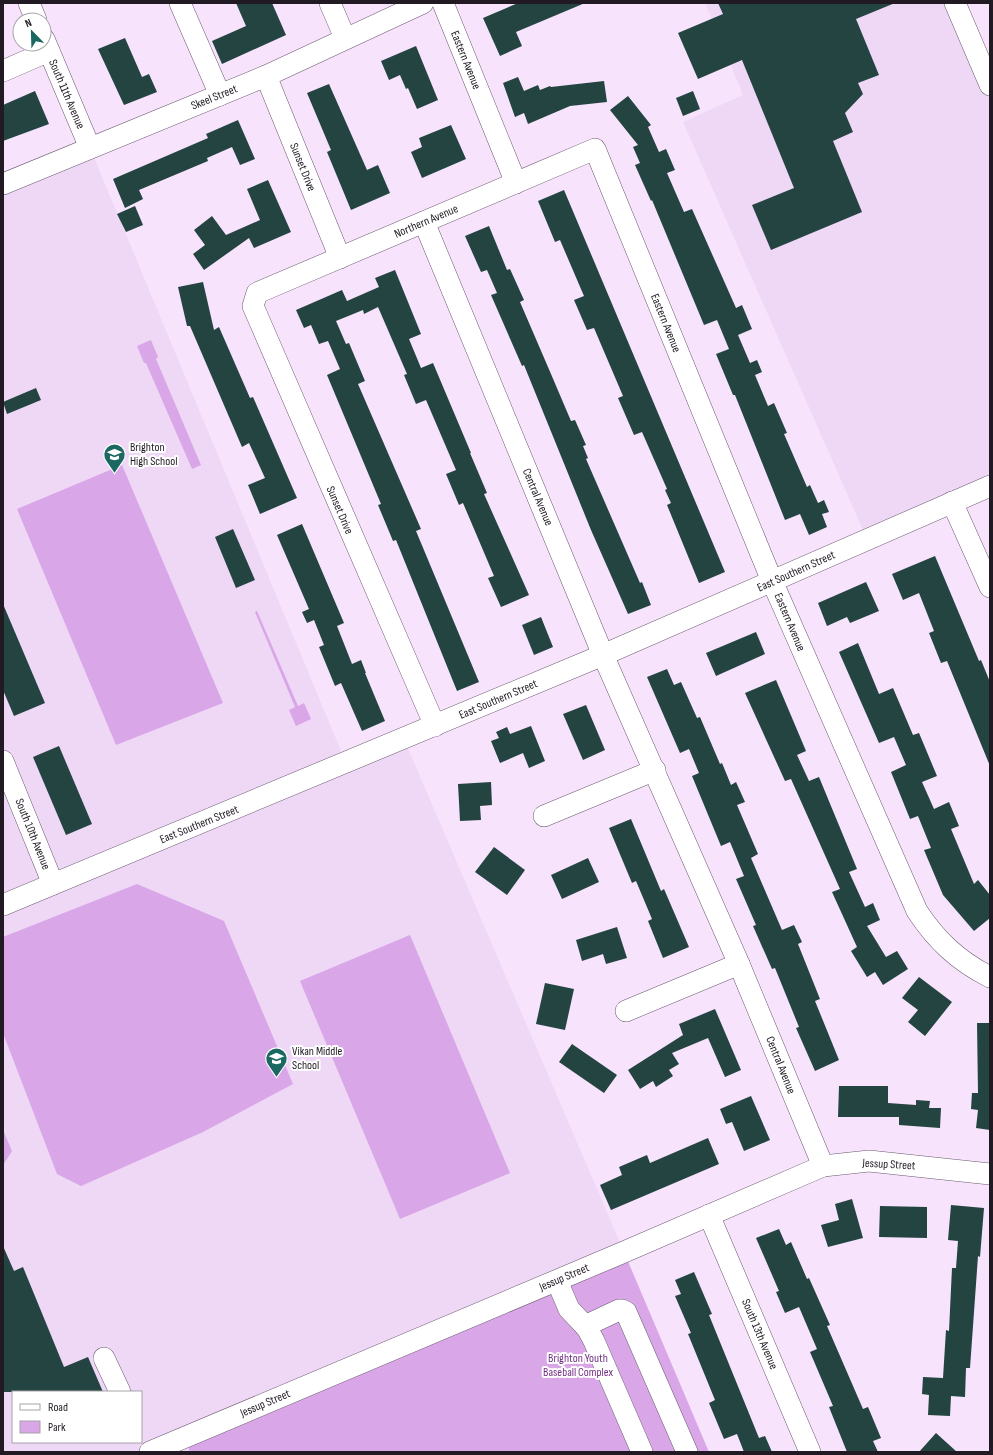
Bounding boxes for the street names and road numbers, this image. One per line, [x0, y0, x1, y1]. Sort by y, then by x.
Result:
street label: Eastern Avenue [447, 29, 484, 92]
street label: South 11th Avenue [45, 57, 88, 131]
street label: Skeel Street [189, 81, 240, 114]
street label: Sunset Drive [286, 141, 319, 194]
street label: Northern Avenue [392, 201, 461, 242]
street label: Eastern Avenue [647, 292, 684, 355]
street label: Central Avenue [519, 466, 556, 528]
street label: Sunset Drive [323, 484, 356, 537]
street label: East Southern Street [755, 547, 838, 595]
street label: Eastern Avenue [771, 591, 809, 654]
street label: East Southern Street [457, 676, 540, 723]
street label: South 10th Avenue [11, 796, 54, 872]
street label: East Southern Street [158, 802, 241, 847]
street label: Central Avenue [762, 1034, 799, 1096]
street label: Jessup Street [861, 1156, 916, 1173]
street label: Jessup Street [536, 1260, 592, 1295]
street label: South 13th Avenue [738, 1297, 781, 1372]
street label: Jessup Street [237, 1386, 293, 1421]

